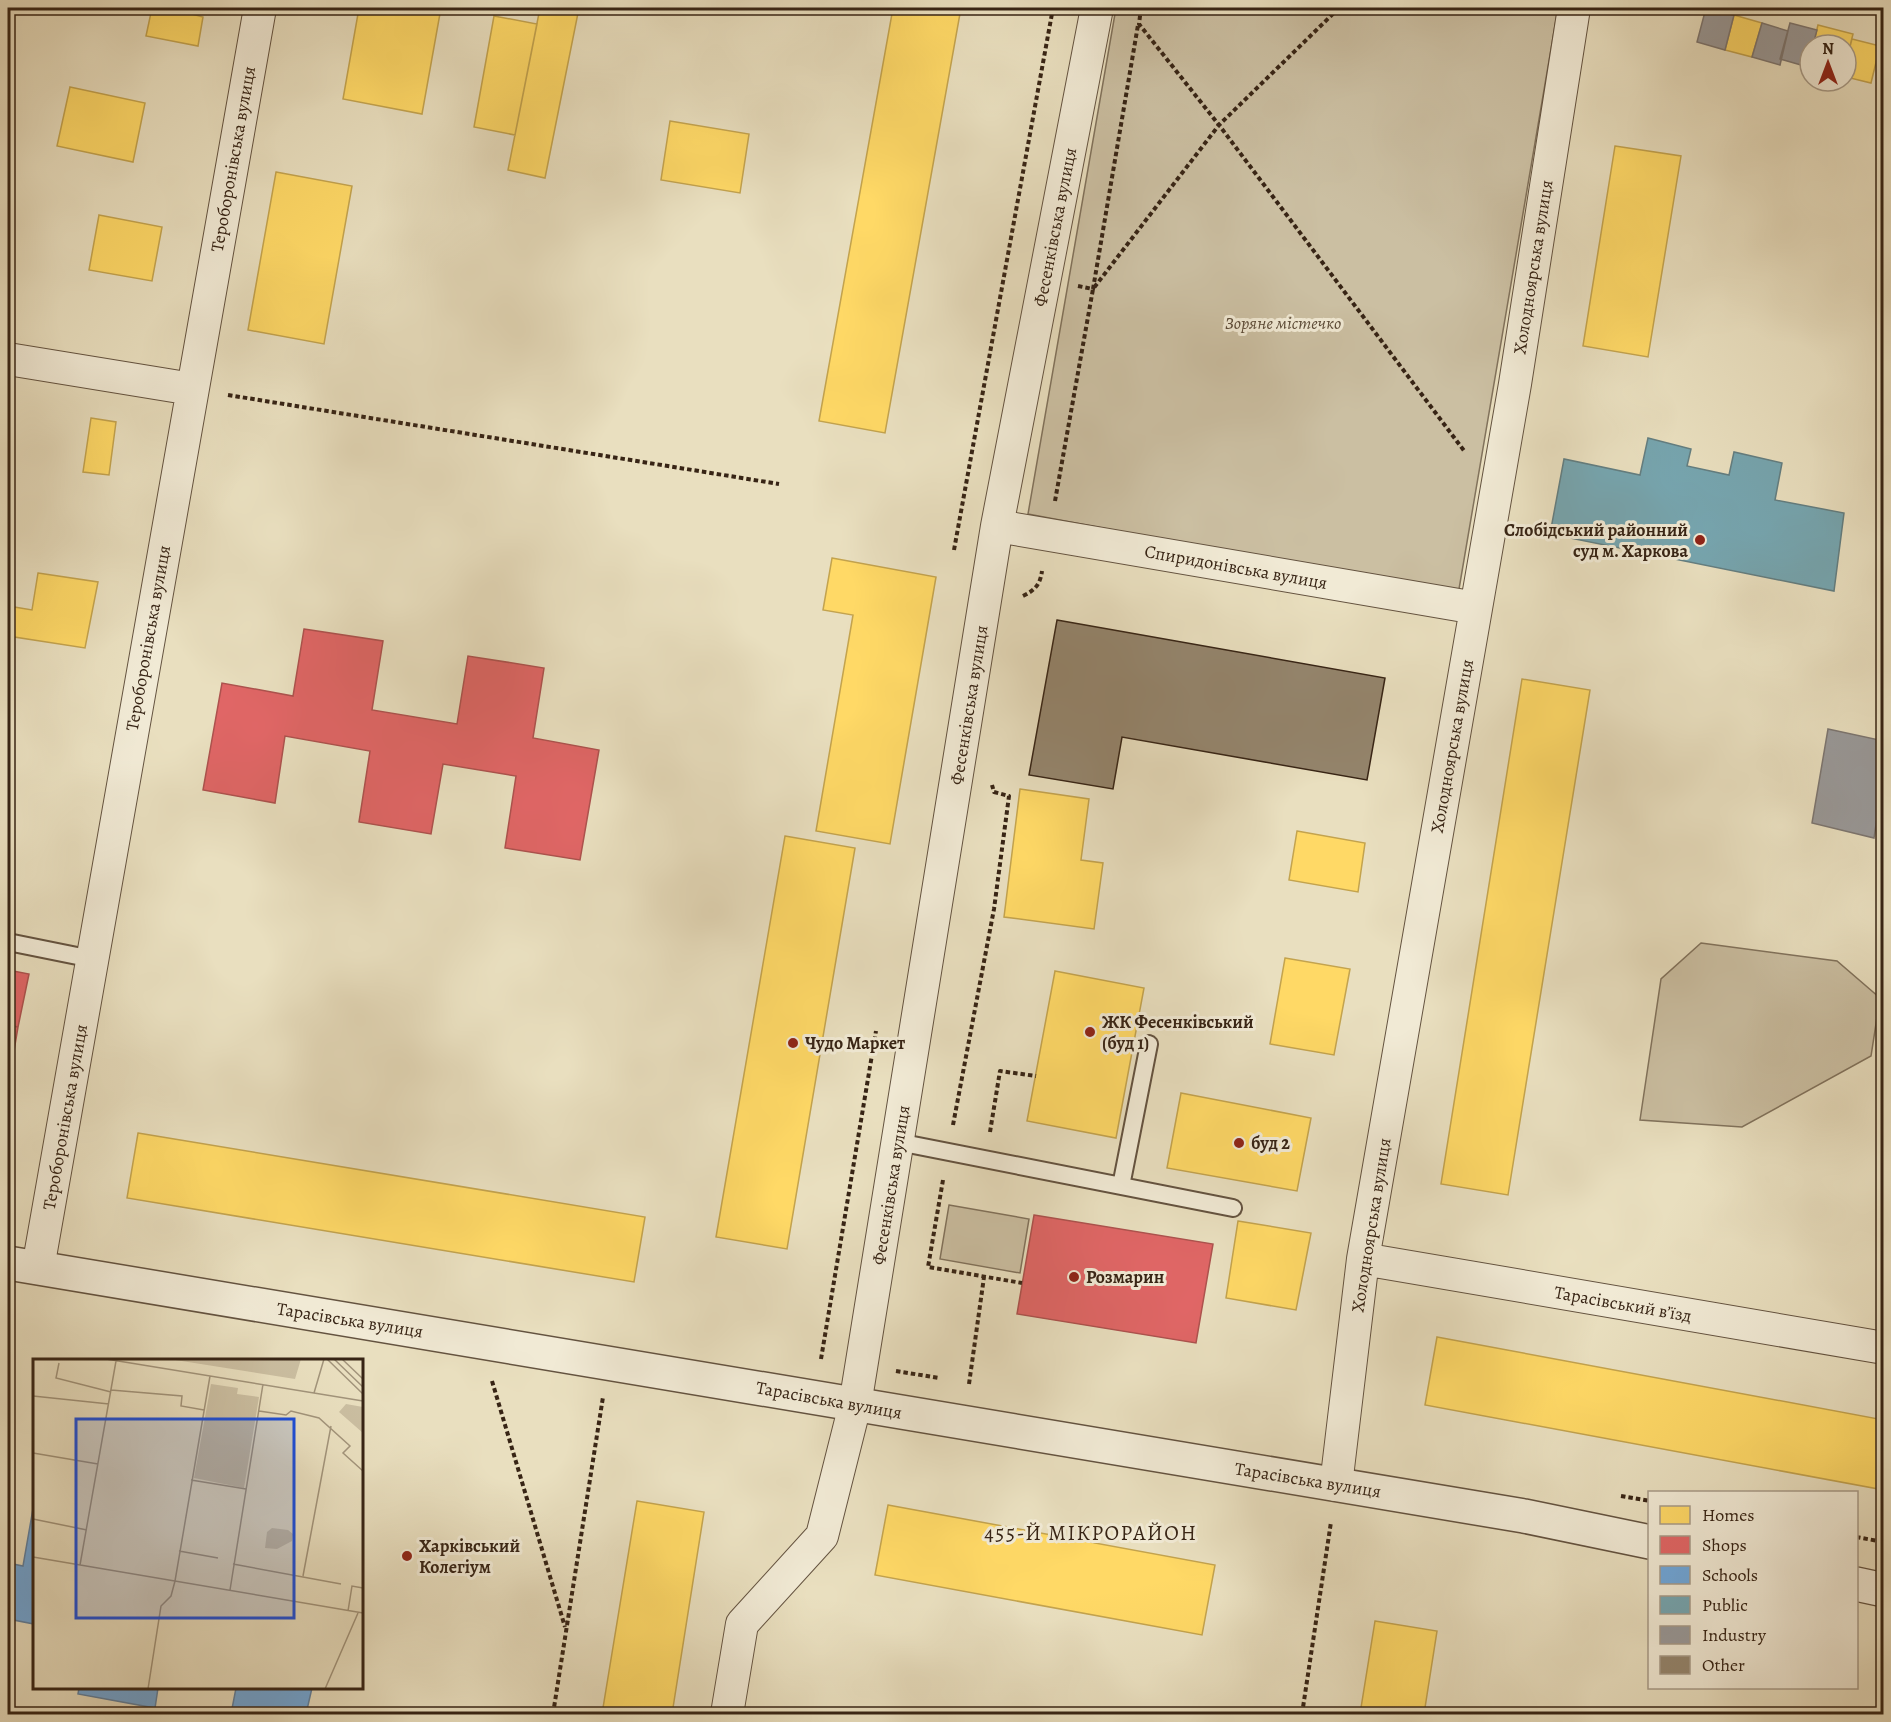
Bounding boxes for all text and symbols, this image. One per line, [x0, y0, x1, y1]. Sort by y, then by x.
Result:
north arrow [1798, 33, 1858, 93]
text: N [1822, 38, 1834, 60]
street label: Тероборонівська вулиця [205, 64, 261, 254]
street label: Фесенківська вулиця [1028, 145, 1082, 309]
street label: Холодноярська вулиця [1507, 178, 1559, 356]
park label: Зоряне містечко [1225, 311, 1341, 335]
place label: Слобідський районний суд м. Харкова [1504, 518, 1688, 563]
marker: Слобідський районний суд м. Харкова [1693, 533, 1707, 547]
street label: Спиридонівська вулиця [1143, 539, 1329, 595]
street label: Тероборонівська вулиця [120, 543, 176, 733]
street label: Фесенківська вулиця [945, 623, 993, 787]
street label: Холодноярська вулиця [1425, 657, 1479, 835]
place label: ЖК Фесенківський (буд 1) [1102, 1010, 1254, 1055]
street label: Тероборонівська вулиця [37, 1022, 93, 1212]
marker: ЖК Фесенківський (буд 1) [1083, 1025, 1097, 1039]
place label: Чудо Маркет [805, 1031, 905, 1055]
marker: Чудо Маркет [786, 1036, 800, 1050]
street label: Фесенківська вулиця [867, 1103, 915, 1267]
place label: буд 2 [1251, 1131, 1290, 1155]
marker: буд 2 [1232, 1136, 1246, 1150]
street label: Холодноярська вулиця [1345, 1136, 1397, 1314]
place label: Розмарин [1086, 1265, 1164, 1289]
marker: Розмарин [1067, 1270, 1081, 1284]
street label: Тарасівський в’їзд [1552, 1280, 1694, 1328]
street label: Тарасівська вулиця [275, 1297, 425, 1343]
inset map [33, 1359, 363, 1689]
street label: Тарасівська вулиця [754, 1375, 904, 1425]
street label: Тарасівська вулиця [1233, 1457, 1383, 1503]
legend [1648, 1491, 1858, 1689]
text: Homes [1702, 1503, 1754, 1527]
district label: 455-Й МІКРОРАЙОН [984, 1519, 1198, 1547]
text: Shops [1702, 1533, 1747, 1557]
place label: Харківський Колегіум [419, 1534, 520, 1579]
marker: Харківський Колегіум [400, 1549, 414, 1563]
text: Schools [1702, 1563, 1758, 1587]
text: Public [1702, 1593, 1748, 1617]
text: Industry [1702, 1623, 1767, 1647]
text: Other [1702, 1653, 1745, 1677]

